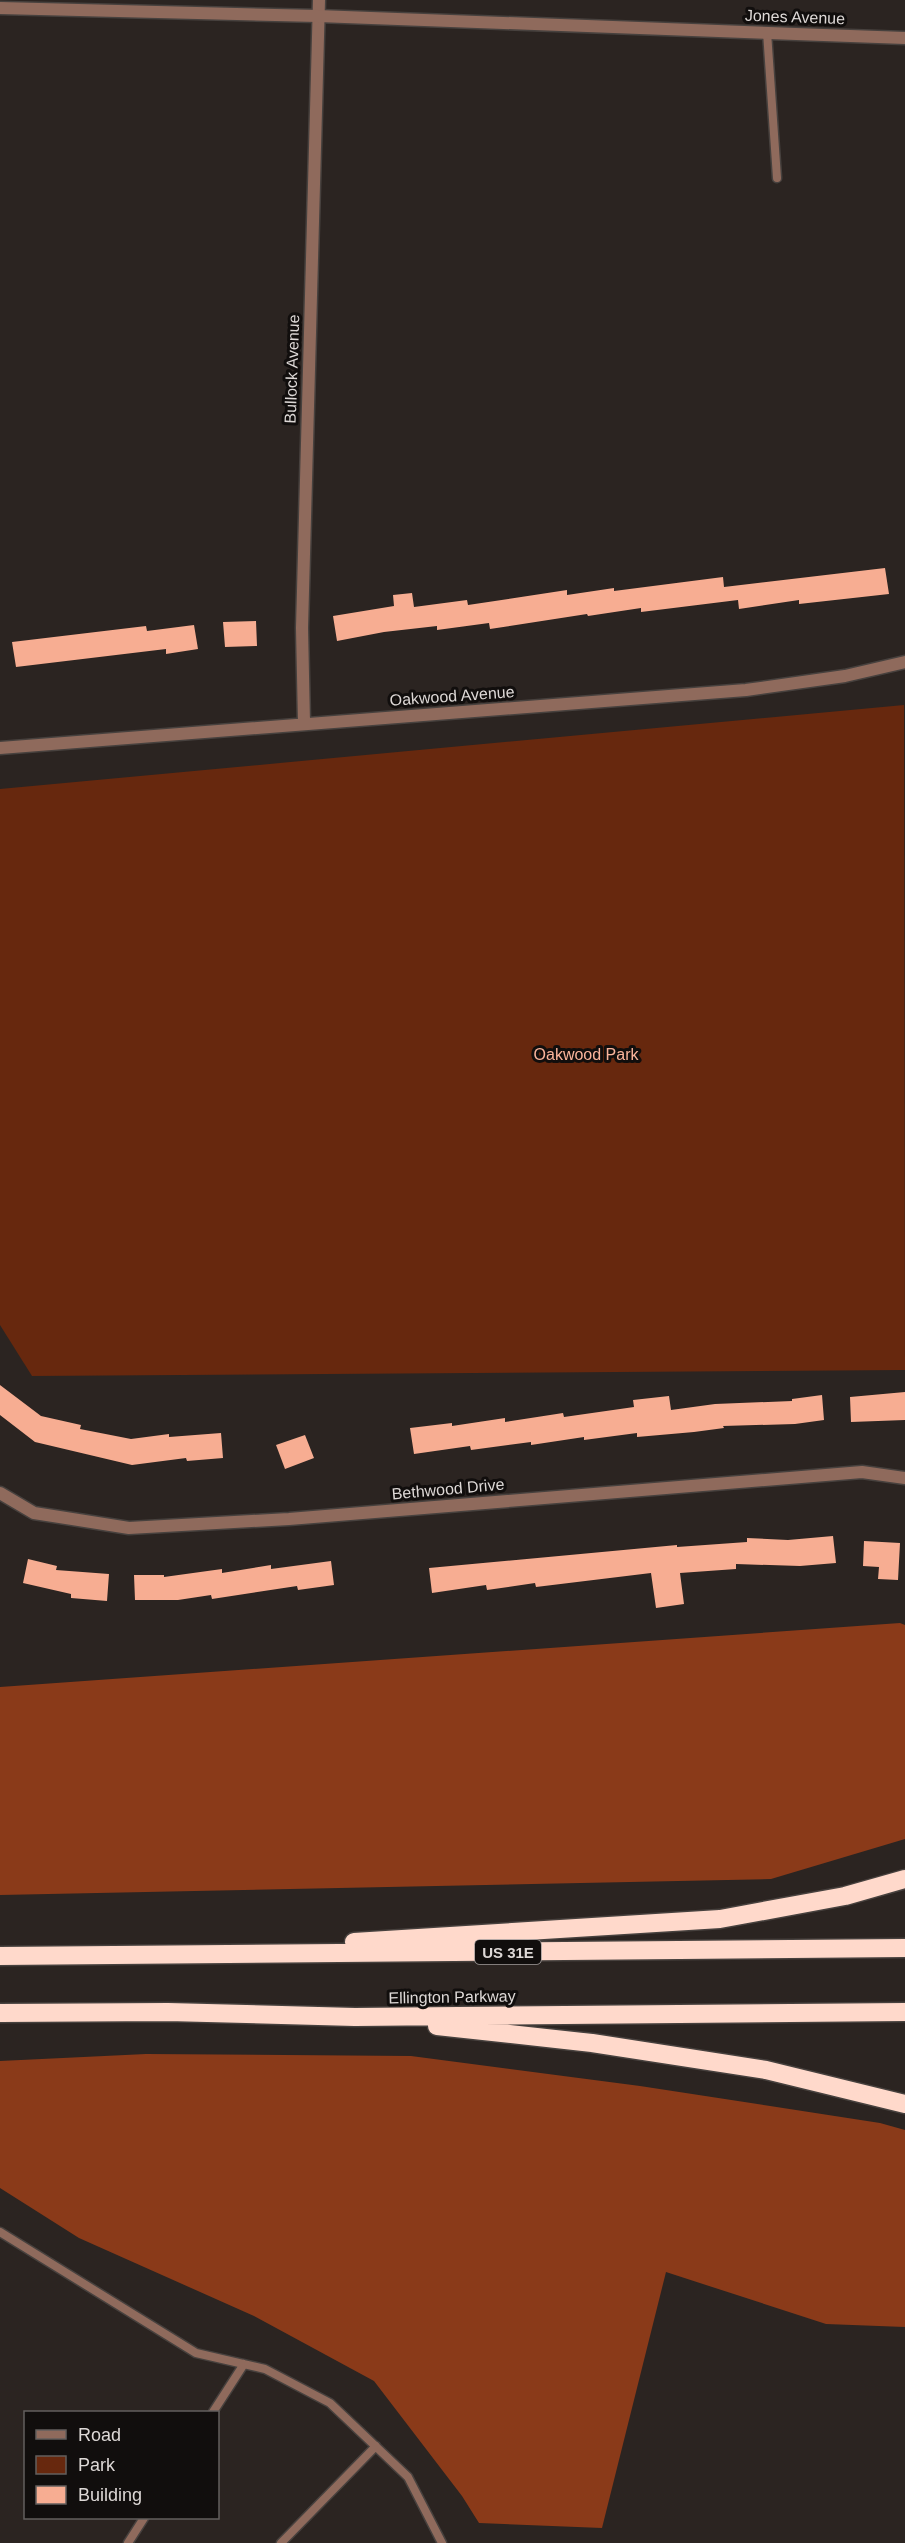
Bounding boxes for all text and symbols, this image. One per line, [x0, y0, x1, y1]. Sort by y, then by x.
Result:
street label: Jones Avenue [745, 7, 845, 27]
street label: Bullock Avenue [282, 314, 302, 424]
street label: Oakwood Avenue [389, 683, 515, 709]
park label: Oakwood Park [534, 1046, 639, 1063]
street label: Bethwood Drive [391, 1476, 505, 1502]
road number: US 31E [475, 1940, 541, 1964]
street label: Ellington Parkway [388, 1987, 516, 2007]
legend [24, 2411, 219, 2519]
text: Road [78, 2425, 121, 2445]
text: Park [78, 2455, 116, 2475]
text: Building [78, 2485, 142, 2505]

